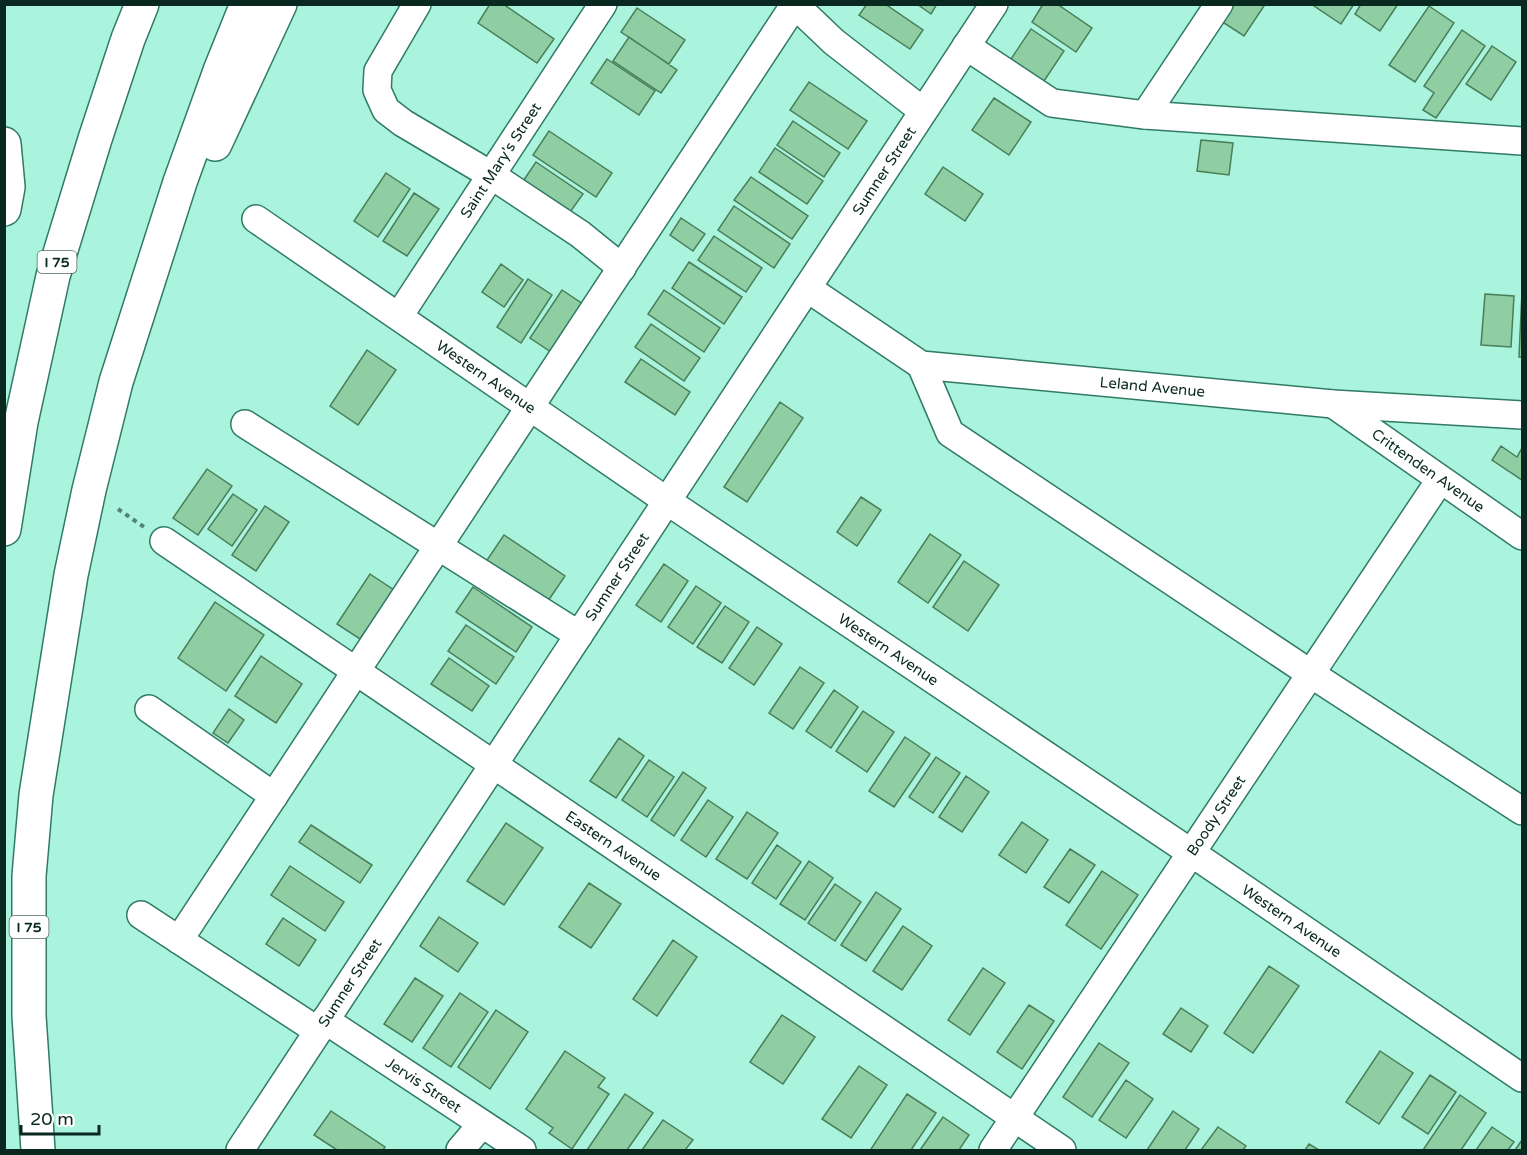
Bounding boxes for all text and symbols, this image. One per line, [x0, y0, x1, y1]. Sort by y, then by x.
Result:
street label: Saint Mary's Street [457, 99, 545, 221]
street label: Sumner Street [849, 123, 920, 219]
road number: I 75 [38, 251, 76, 273]
street label: Western Avenue [433, 336, 539, 417]
street label: Leland Avenue [1099, 373, 1206, 401]
street label: Crittenden Avenue [1368, 425, 1488, 516]
street label: Sumner Street [581, 529, 653, 625]
street label: Western Avenue [835, 610, 942, 690]
street label: Boody Street [1183, 772, 1250, 859]
street label: Eastern Avenue [562, 807, 665, 885]
street label: Western Avenue [1238, 881, 1345, 961]
road number: I 75 [9, 916, 48, 938]
street label: Sumner Street [314, 935, 386, 1031]
street label: Jervis Street [382, 1054, 465, 1117]
scale bar [21, 1098, 99, 1136]
text: 20 m [30, 1108, 74, 1130]

